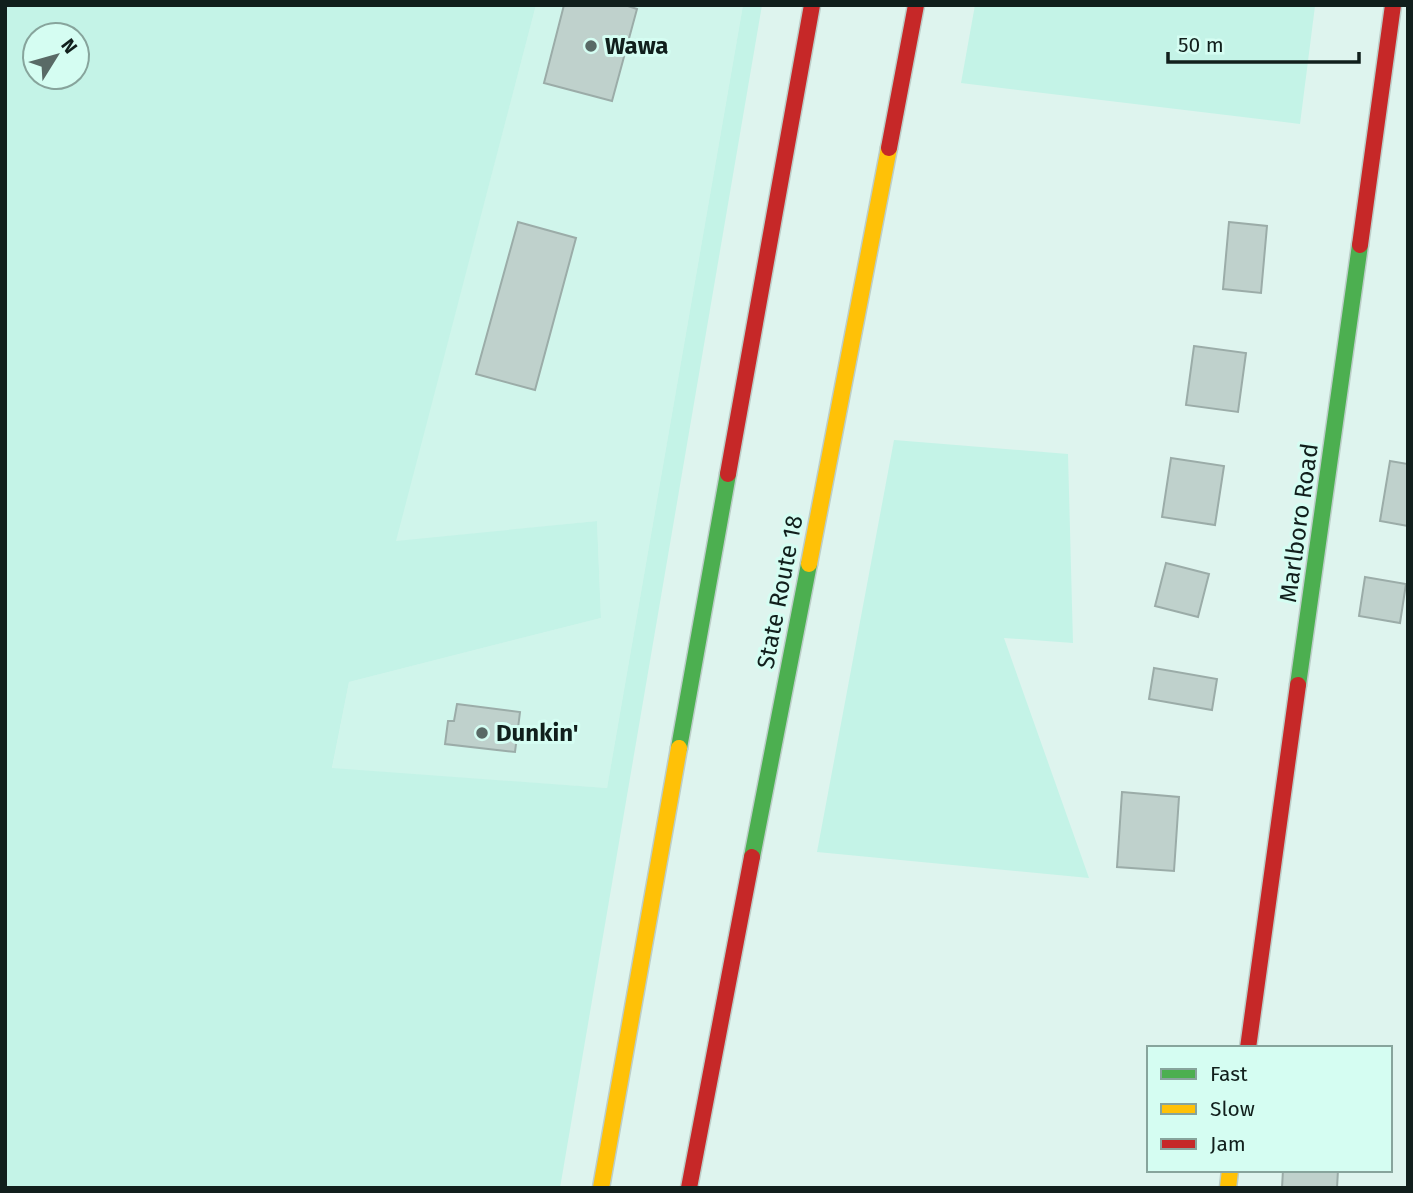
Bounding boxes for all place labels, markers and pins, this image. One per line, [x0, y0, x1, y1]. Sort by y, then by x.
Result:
place label: Wawa [605, 32, 668, 60]
marker: Wawa [583, 38, 599, 54]
place label: Dunkin' [496, 719, 579, 747]
marker: Dunkin' [474, 725, 490, 741]

